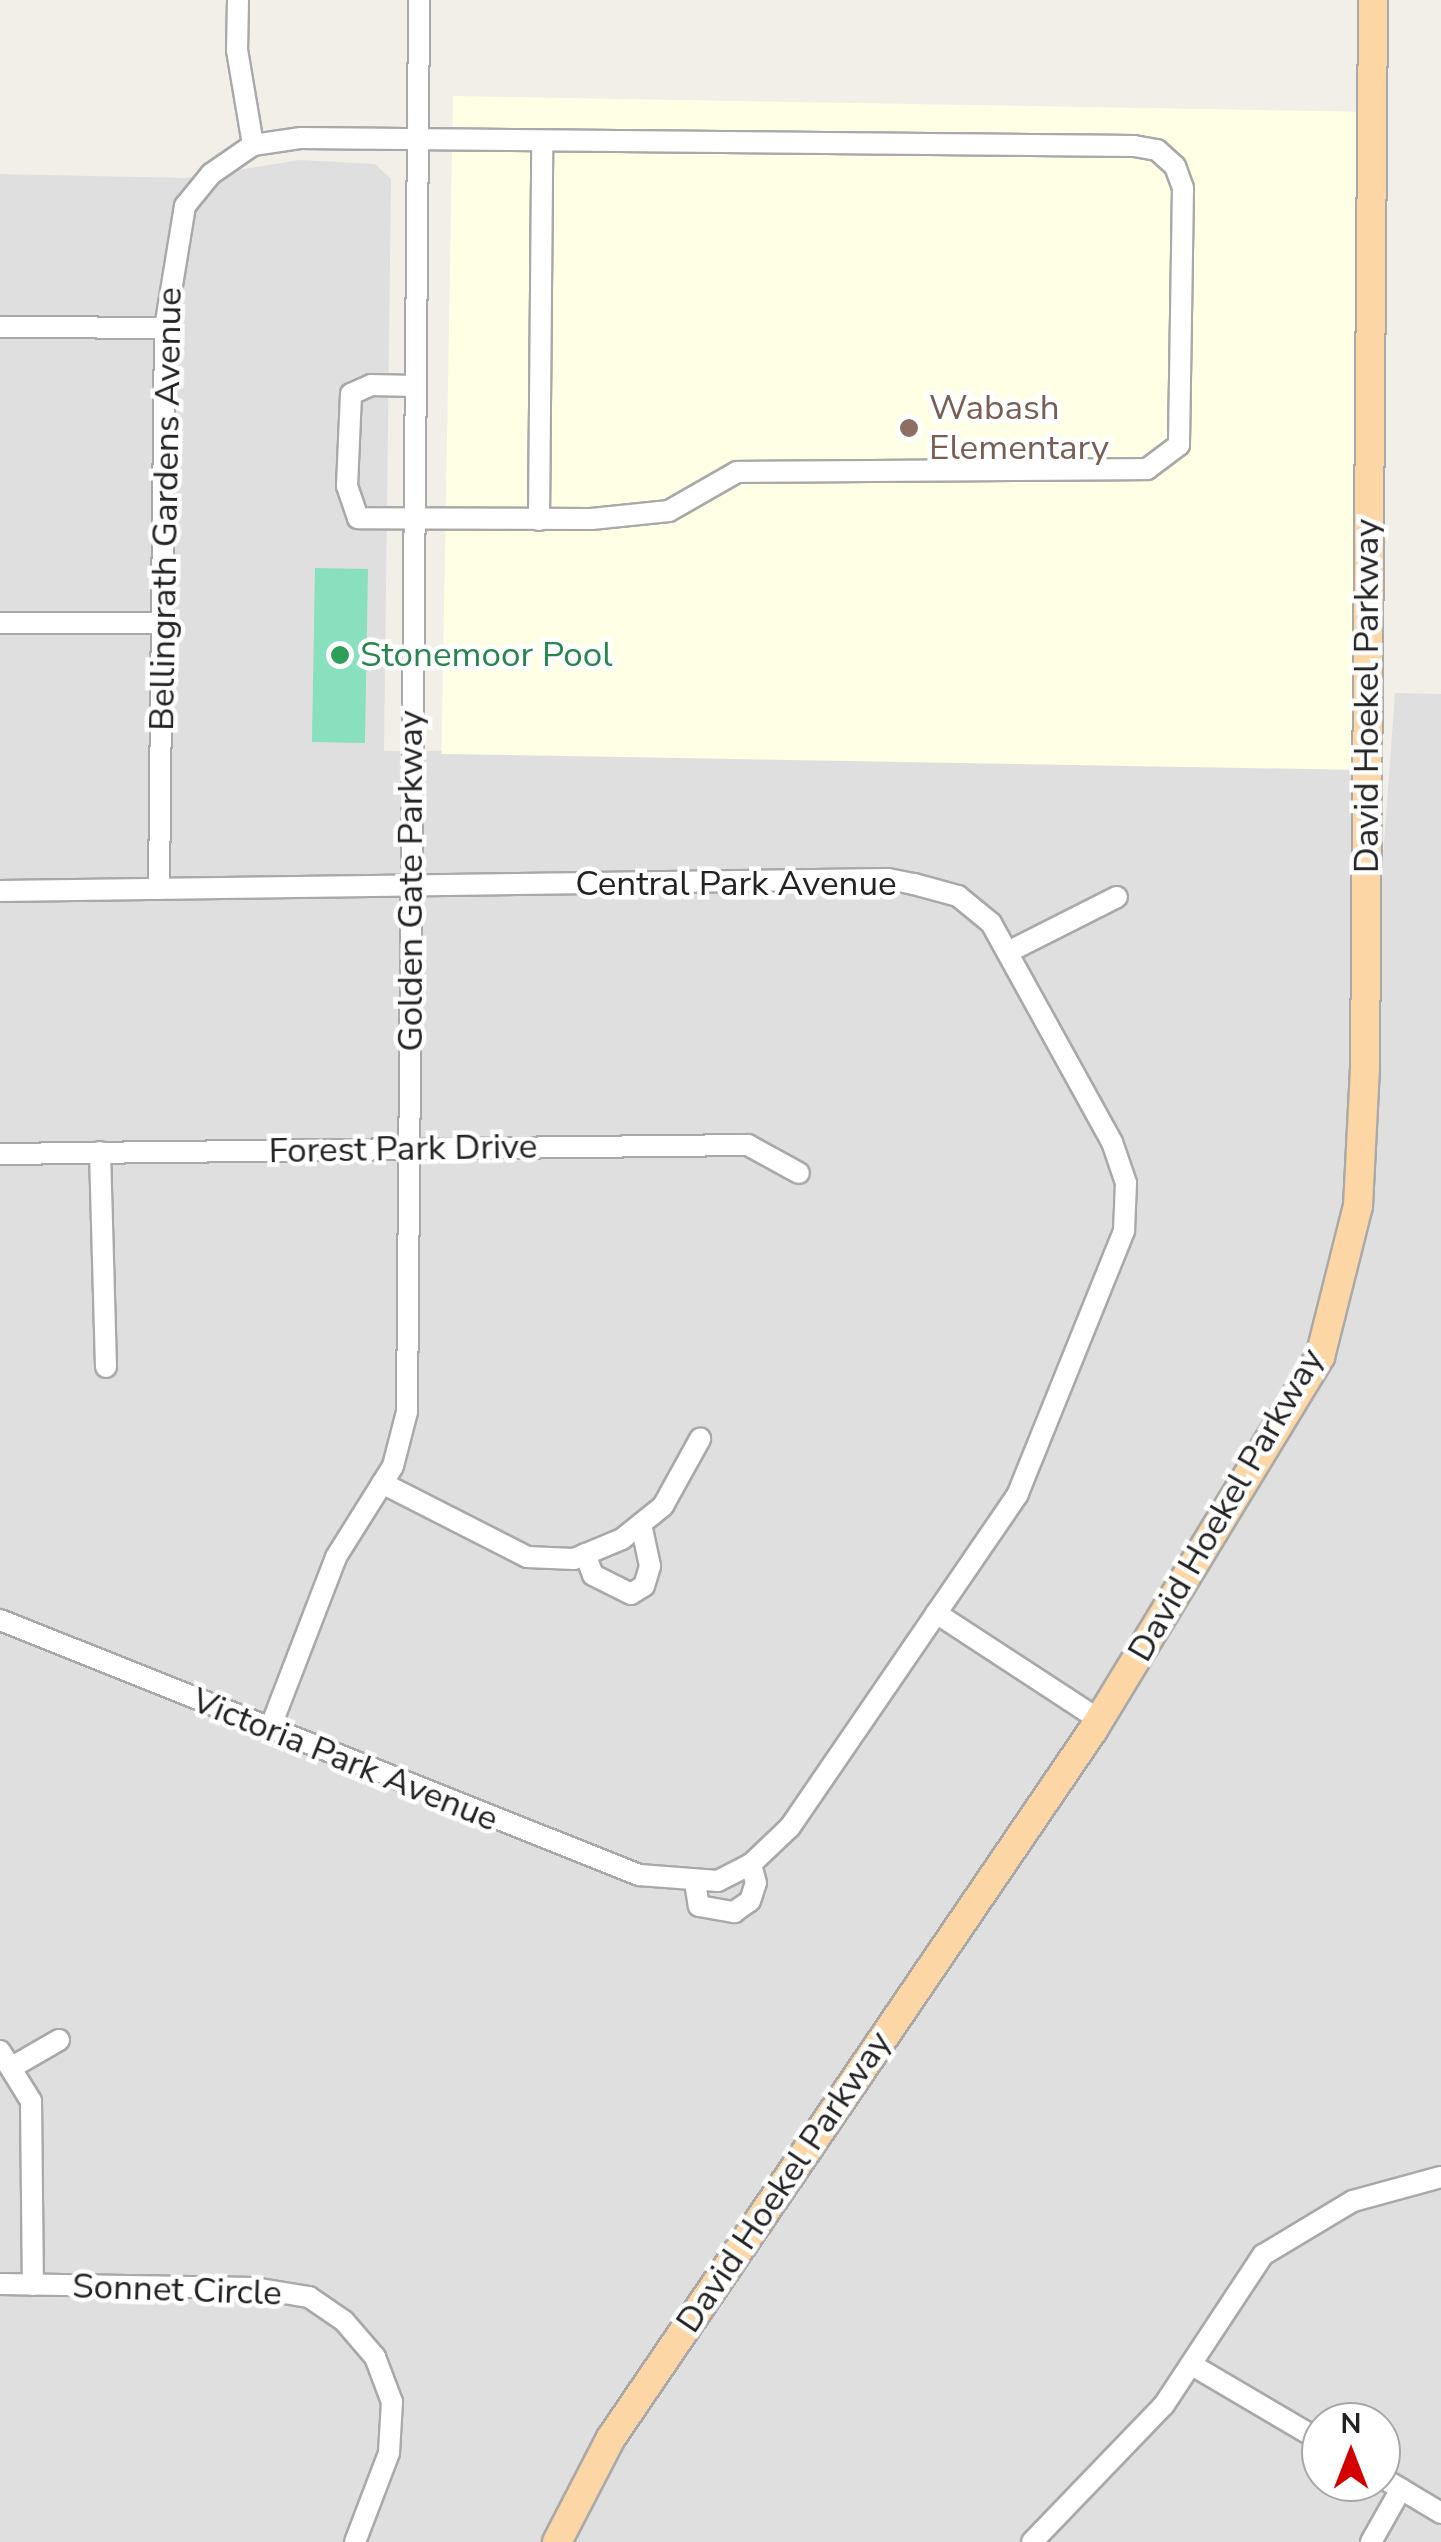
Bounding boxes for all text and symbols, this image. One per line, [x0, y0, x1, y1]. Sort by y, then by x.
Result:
street label: Bellingrath Gardens Avenue [141, 287, 191, 731]
place label: Wabash Elementary [929, 387, 1109, 469]
marker: Wabash Elementary [898, 417, 920, 439]
street label: David Hoekel Parkway [1346, 519, 1388, 873]
place label: Stonemoor Pool [360, 634, 613, 676]
marker: Stonemoor Pool [329, 644, 351, 666]
street label: Golden Gate Parkway [390, 710, 432, 1052]
street label: Central Park Avenue [575, 863, 897, 905]
street label: Forest Park Drive [268, 1126, 538, 1172]
street label: David Hoekel Parkway [1119, 1341, 1333, 1669]
street label: Victoria Park Avenue [186, 1679, 504, 1841]
street label: David Hoekel Parkway [667, 2023, 901, 2341]
street label: Sonnet Circle [72, 2265, 282, 2315]
north arrow [1301, 2402, 1401, 2502]
text: N [1341, 2405, 1361, 2443]

